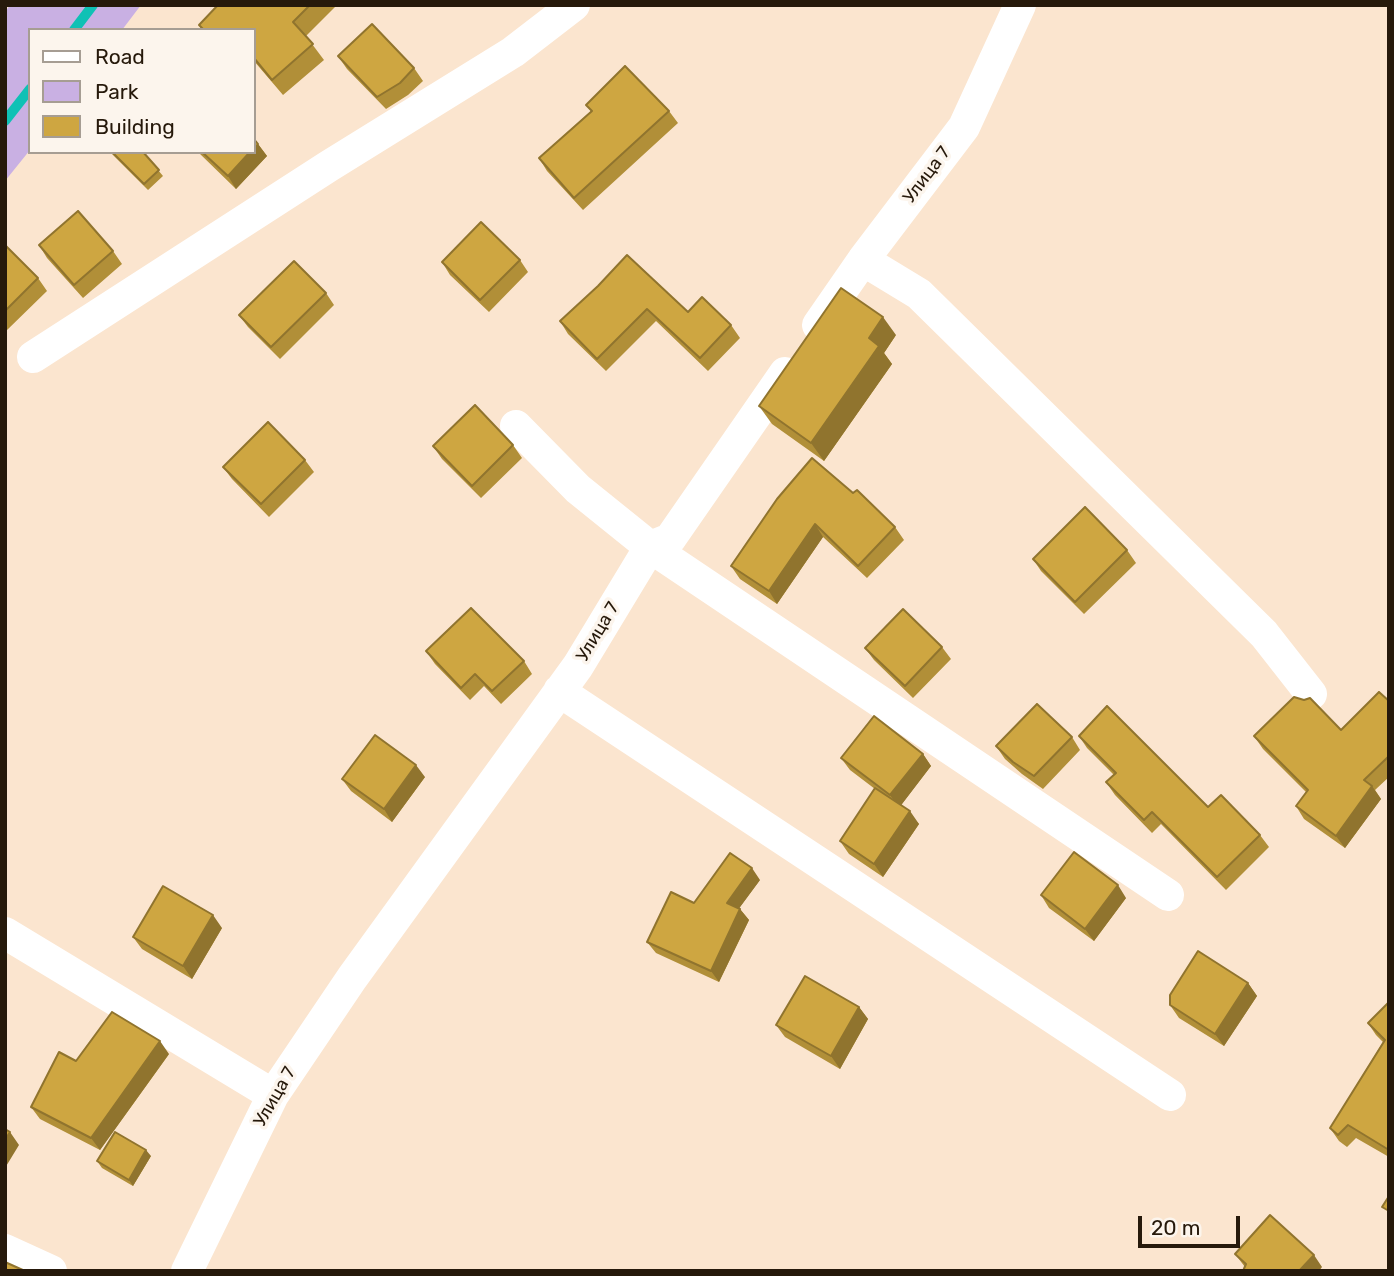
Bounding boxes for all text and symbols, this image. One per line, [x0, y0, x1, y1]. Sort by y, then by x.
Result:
legend [28, 28, 256, 154]
text: Road [95, 44, 145, 69]
text: Park [95, 79, 139, 104]
text: Building [95, 114, 175, 139]
street label: Улица 7 [899, 142, 955, 208]
street label: Улица 7 [572, 598, 624, 666]
street label: Улица 7 [249, 1063, 301, 1131]
scale bar [1142, 1202, 1244, 1246]
text: 20 m [1151, 1215, 1200, 1240]

